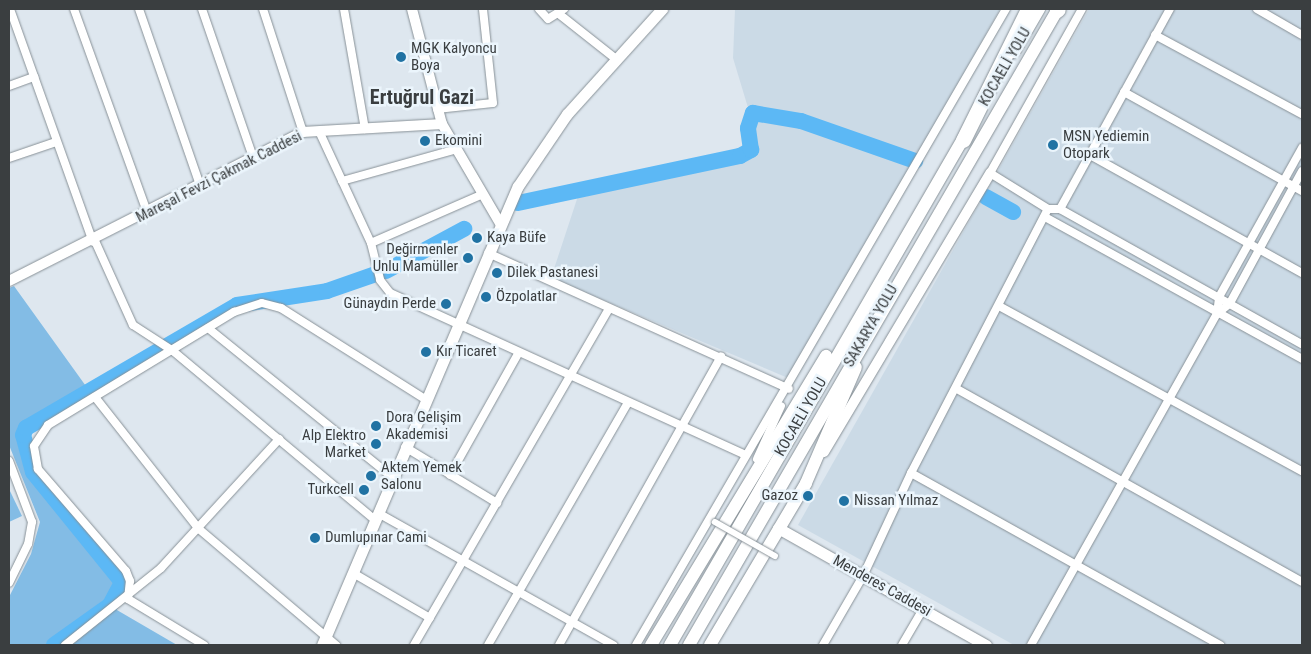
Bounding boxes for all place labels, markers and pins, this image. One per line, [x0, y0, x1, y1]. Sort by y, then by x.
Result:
place label: MGK Kalyoncu Boya [411, 39, 497, 74]
marker: MGK Kalyoncu Boya [395, 51, 407, 63]
place label: MSN Yediemin Otopark [1063, 127, 1149, 162]
place label: Ekomini [435, 132, 482, 150]
marker: Ekomini [419, 135, 431, 147]
marker: MSN Yediemin Otopark [1047, 139, 1059, 151]
place label: Kaya Büfe [487, 229, 546, 247]
marker: Kaya Büfe [471, 232, 483, 244]
place label: Değirmenler Unlu Mamüller [373, 240, 458, 275]
marker: Değirmenler Unlu Mamüller [462, 252, 474, 264]
place label: Dilek Pastanesi [507, 264, 598, 282]
marker: Dilek Pastanesi [491, 267, 503, 279]
place label: Özpolatlar [496, 288, 557, 306]
marker: Özpolatlar [480, 291, 492, 303]
place label: Günaydın Perde [344, 295, 436, 313]
marker: Günaydın Perde [440, 298, 452, 310]
place label: Kır Ticaret [436, 343, 497, 361]
marker: Kır Ticaret [420, 346, 432, 358]
place label: Dora Gelişim Akademisi [386, 408, 461, 443]
marker: Dora Gelişim Akademisi [370, 420, 382, 432]
place label: Alp Elektro Market [302, 426, 366, 461]
marker: Alp Elektro Market [370, 438, 382, 450]
place label: Aktem Yemek Salonu [381, 458, 462, 493]
marker: Aktem Yemek Salonu [365, 470, 377, 482]
place label: Turkcell [308, 481, 354, 499]
marker: Turkcell [358, 484, 370, 496]
place label: Gazoz [761, 487, 798, 505]
marker: Gazoz [802, 490, 814, 502]
place label: Nissan Yılmaz [854, 492, 938, 510]
marker: Nissan Yılmaz [838, 495, 850, 507]
place label: Dumlupınar Cami [325, 529, 427, 547]
marker: Dumlupınar Cami [309, 532, 321, 544]

